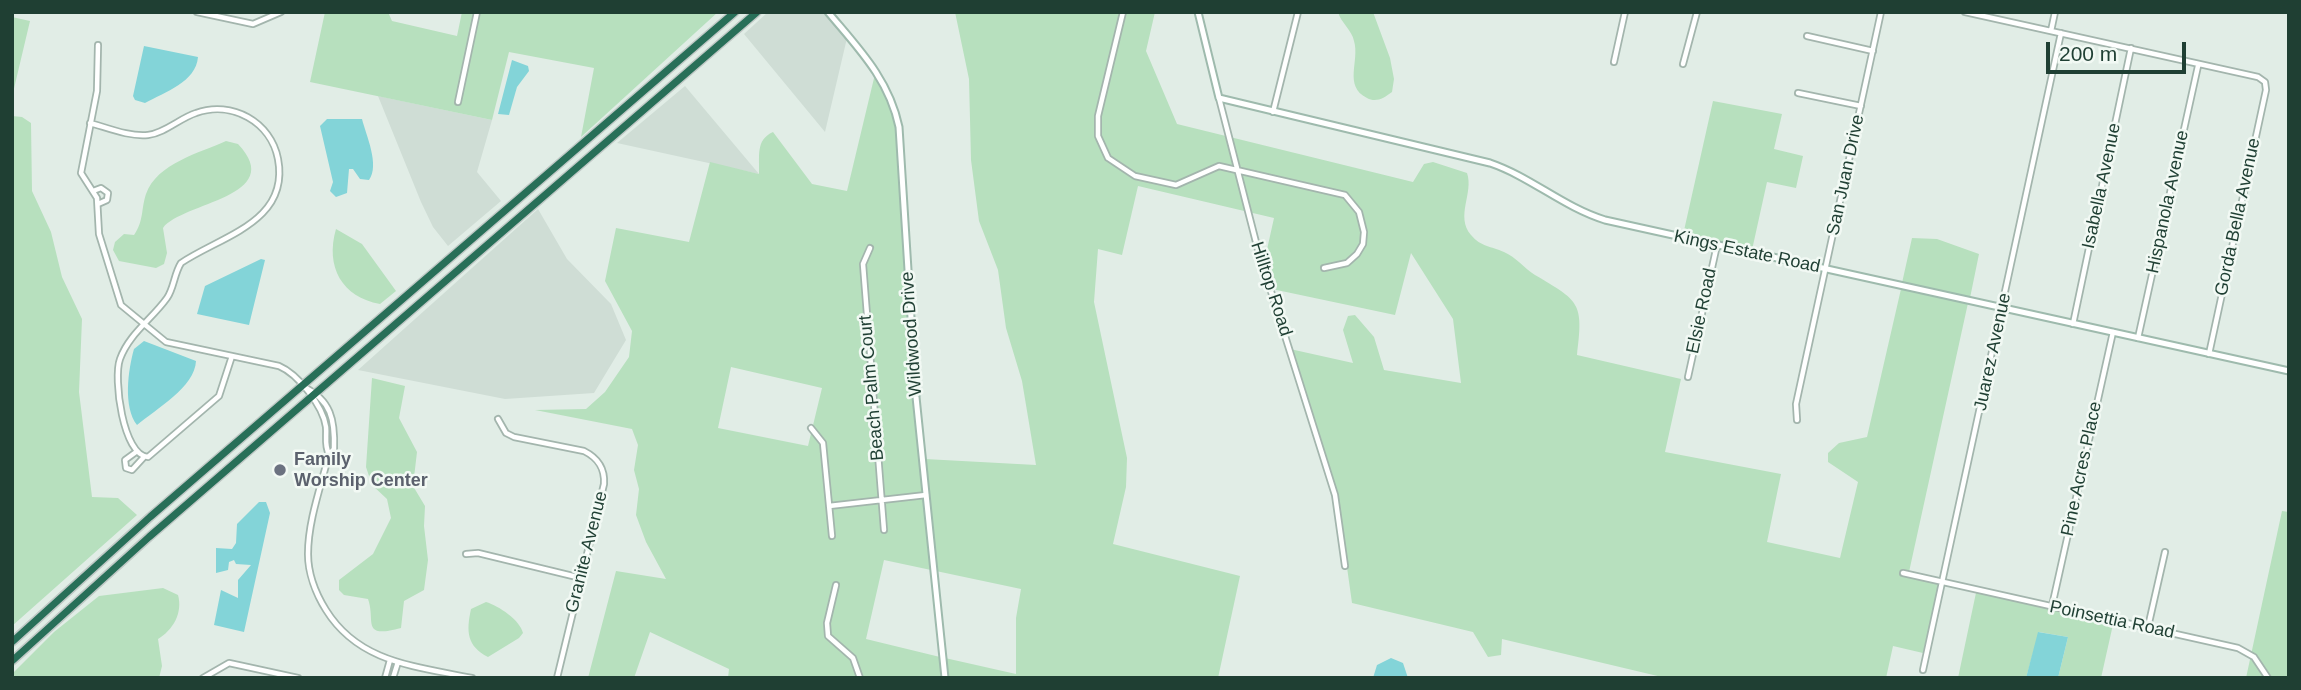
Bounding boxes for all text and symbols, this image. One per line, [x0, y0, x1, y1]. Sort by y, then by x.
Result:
scale bar [2049, 28, 2189, 72]
text: 200 m [2059, 42, 2117, 65]
street label: San Juan Drive [1823, 113, 1869, 237]
street label: Isabella Avenue [2078, 121, 2126, 251]
street label: Hispanola Avenue [2142, 128, 2194, 276]
street label: Gorda Bella Avenue [2211, 136, 2265, 298]
street label: Kings Estate Road [1672, 226, 1822, 278]
street label: Hilltop Road [1246, 239, 1296, 339]
street label: Elsie Road [1682, 266, 1722, 356]
street label: Wildwood Drive [897, 271, 927, 397]
street label: Juarez Avenue [1970, 291, 2016, 413]
street label: Beach Palm Court [855, 314, 889, 462]
street label: Pine Acres Place [2057, 400, 2107, 538]
place label: Family Worship Center [294, 449, 428, 491]
marker: Family Worship Center [272, 462, 288, 478]
street label: Granite Avenue [561, 489, 613, 615]
street label: Poinsettia Road [2048, 596, 2176, 644]

